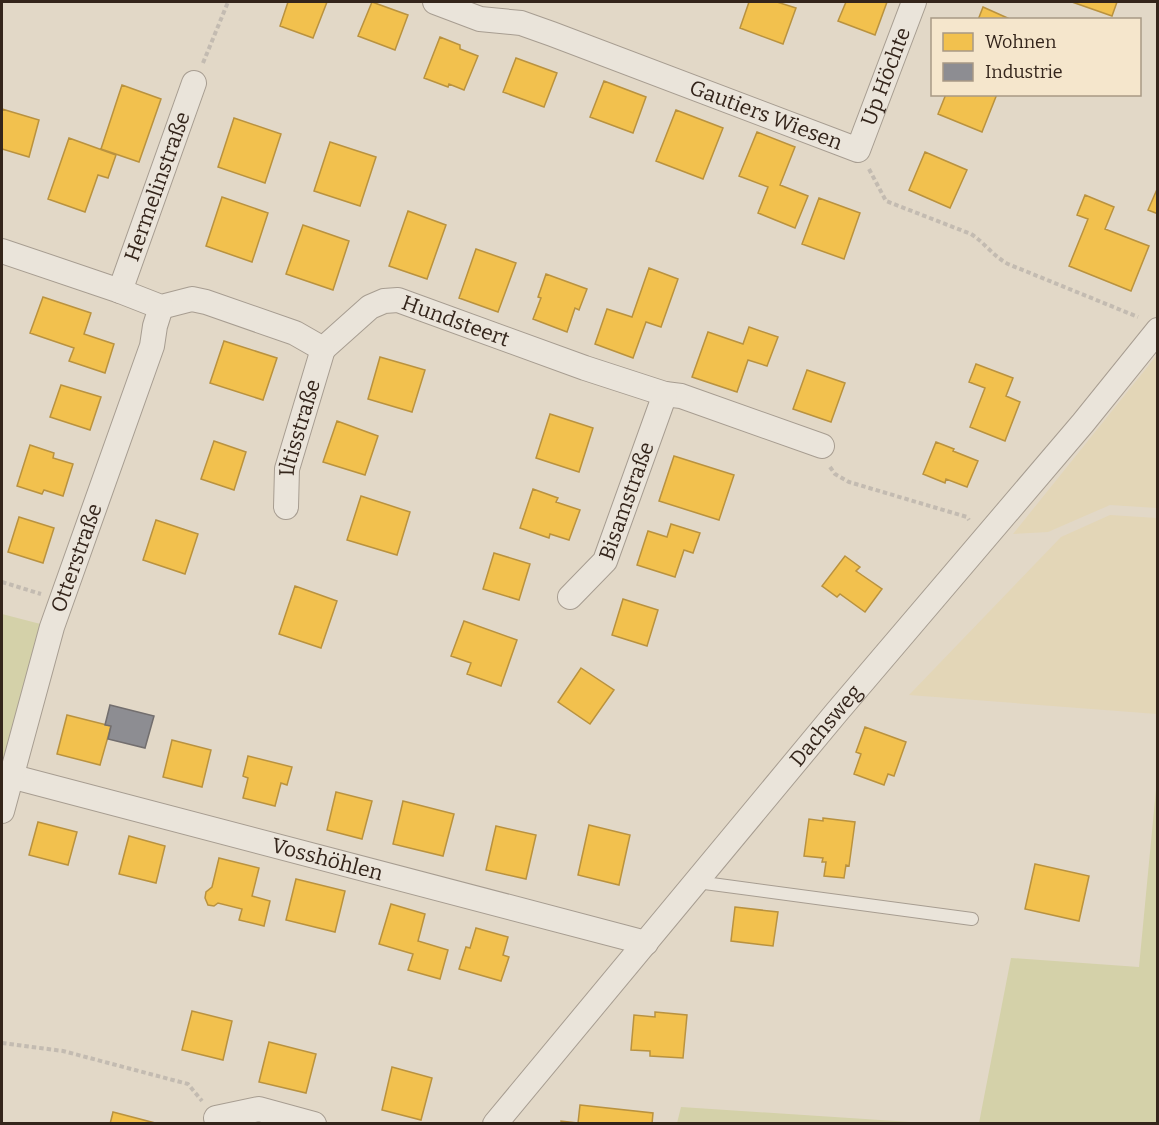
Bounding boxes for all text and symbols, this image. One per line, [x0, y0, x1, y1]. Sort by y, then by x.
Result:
legend [931, 18, 1141, 96]
street label: Up Höchte [855, 24, 916, 129]
text: Wohnen [985, 31, 1057, 53]
text: Industrie [985, 61, 1063, 83]
street label: Gautiers Wiesen [686, 74, 846, 156]
street label: Hermelinstraße [119, 108, 196, 265]
street label: Hundsteert [398, 289, 513, 353]
street label: Iltisstraße [274, 376, 326, 476]
street label: Bisamstraße [593, 438, 660, 564]
street label: Otterstraße [45, 500, 108, 616]
street label: Dachsweg [784, 679, 868, 772]
street label: Vosshöhlen [269, 832, 386, 886]

